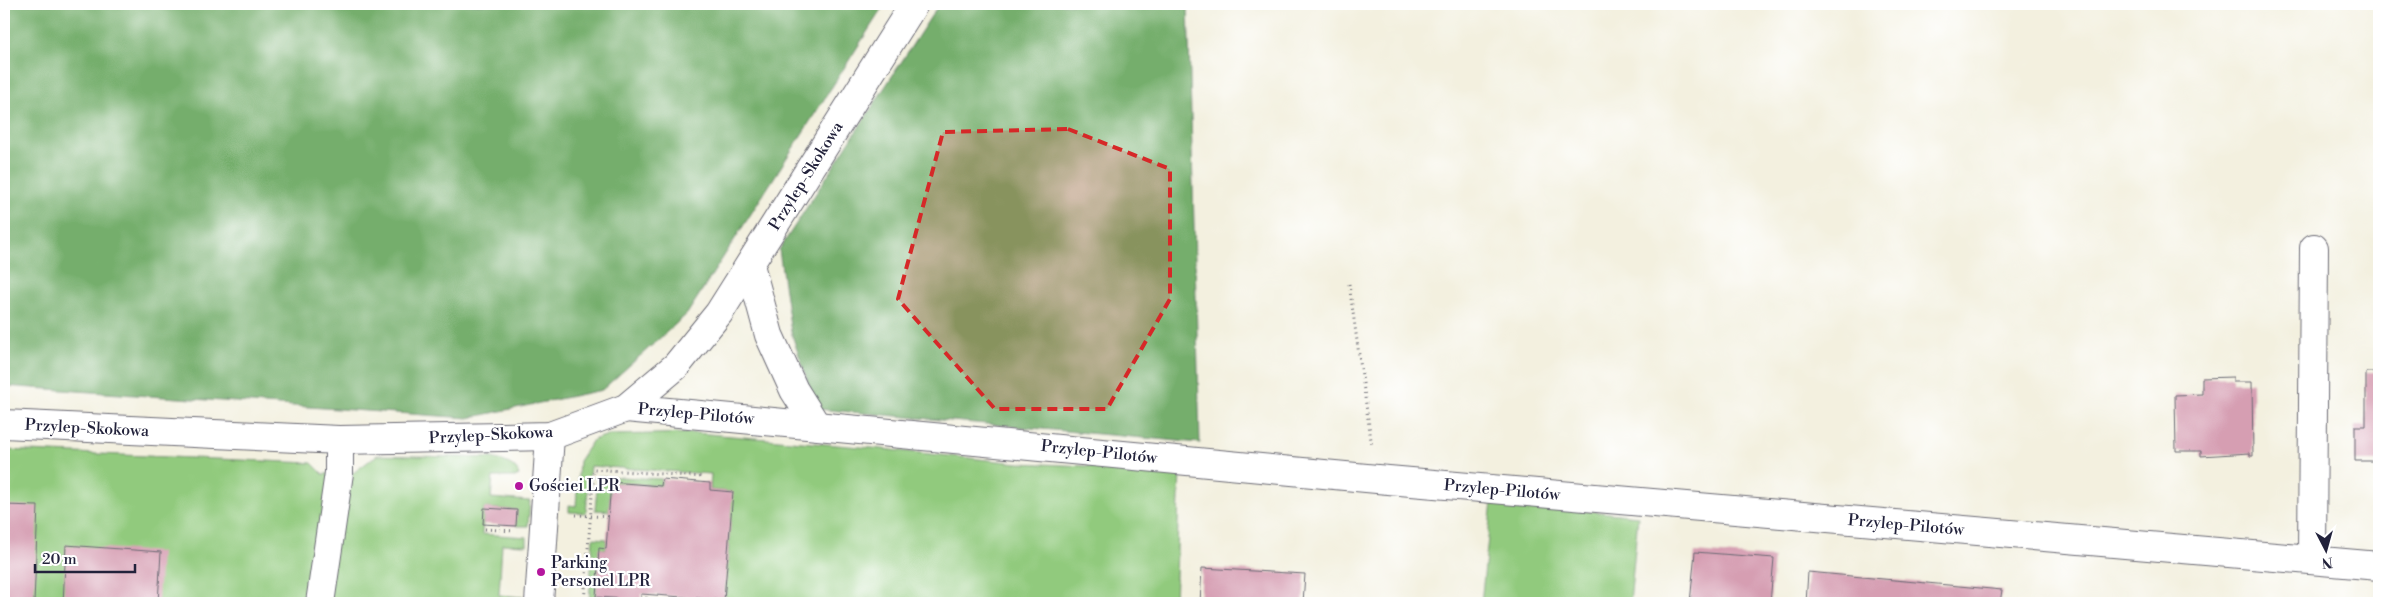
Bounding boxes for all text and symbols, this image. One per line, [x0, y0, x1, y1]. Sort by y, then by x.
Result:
street label: Przylep-Skokowa [765, 117, 848, 234]
street label: Przylep-Pilotów [637, 399, 756, 429]
street label: Przylep-Skokowa [24, 415, 151, 441]
street label: Przylep-Skokowa [428, 422, 555, 448]
street label: Przylep-Pilotów [1040, 436, 1159, 468]
street label: Przylep-Pilotów [1443, 475, 1562, 505]
place label: Gościei LPR [529, 476, 620, 496]
marker: Gościei LPR [513, 480, 525, 492]
street label: Przylep-Pilotów [1847, 510, 1966, 540]
north arrow [2300, 524, 2350, 574]
scale bar [35, 542, 135, 574]
text: 20 m [42, 550, 77, 569]
text: N [2321, 552, 2334, 571]
place label: Parking Personel LPR [551, 553, 651, 591]
marker: Parking Personel LPR [535, 566, 547, 578]

